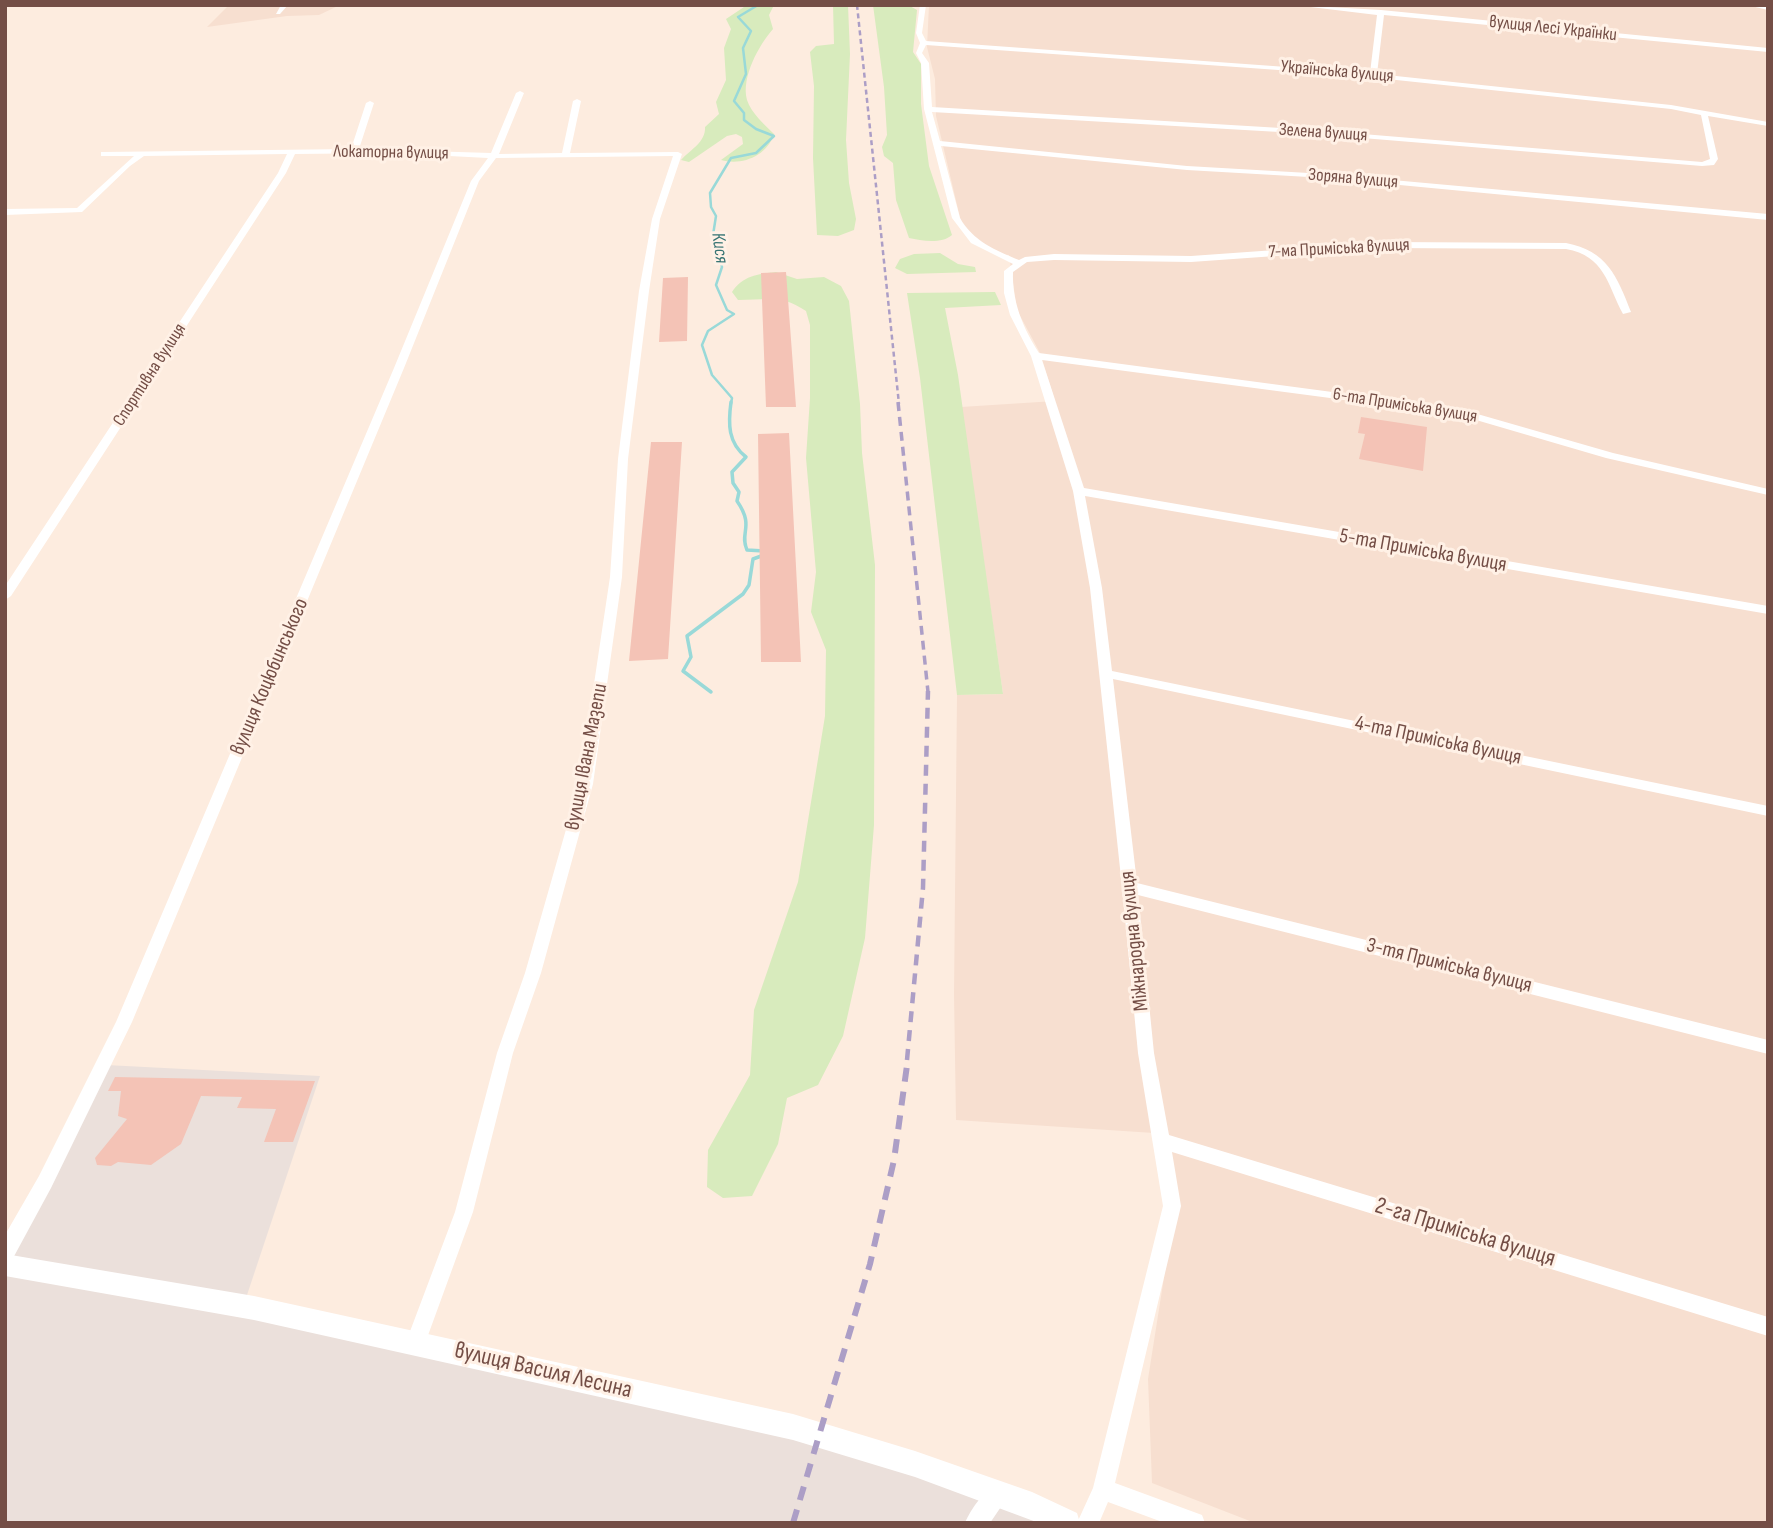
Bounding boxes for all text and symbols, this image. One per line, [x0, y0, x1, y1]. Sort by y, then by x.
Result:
street label: вулиця Лесі Українки [1488, 12, 1618, 46]
street label: Українська вулиця [1280, 56, 1394, 88]
street label: Зелена вулиця [1278, 119, 1368, 147]
street label: Локаторна вулиця [333, 141, 449, 165]
street label: Зоряна вулиця [1307, 164, 1399, 194]
water label: Кися [706, 231, 732, 265]
street label: 7-ма Приміська вулиця [1268, 235, 1410, 263]
street label: Спортивна вулиця [109, 320, 191, 430]
street label: 6-та Приміська вулиця [1331, 384, 1479, 428]
street label: 5-та Приміська вулиця [1337, 524, 1509, 578]
street label: вулиця Коцюбинського [226, 595, 314, 759]
street label: вулиця Івана Мазепи [560, 682, 614, 832]
street label: 4-та Приміська вулиця [1352, 711, 1524, 771]
street label: Міжнародна вулиця [1115, 870, 1155, 1012]
street label: 3-тя Приміська вулиця [1364, 933, 1534, 999]
street label: 2-га Приміська вулиця [1371, 1192, 1559, 1274]
street label: вулиця Василя Лесина [452, 1337, 634, 1405]

